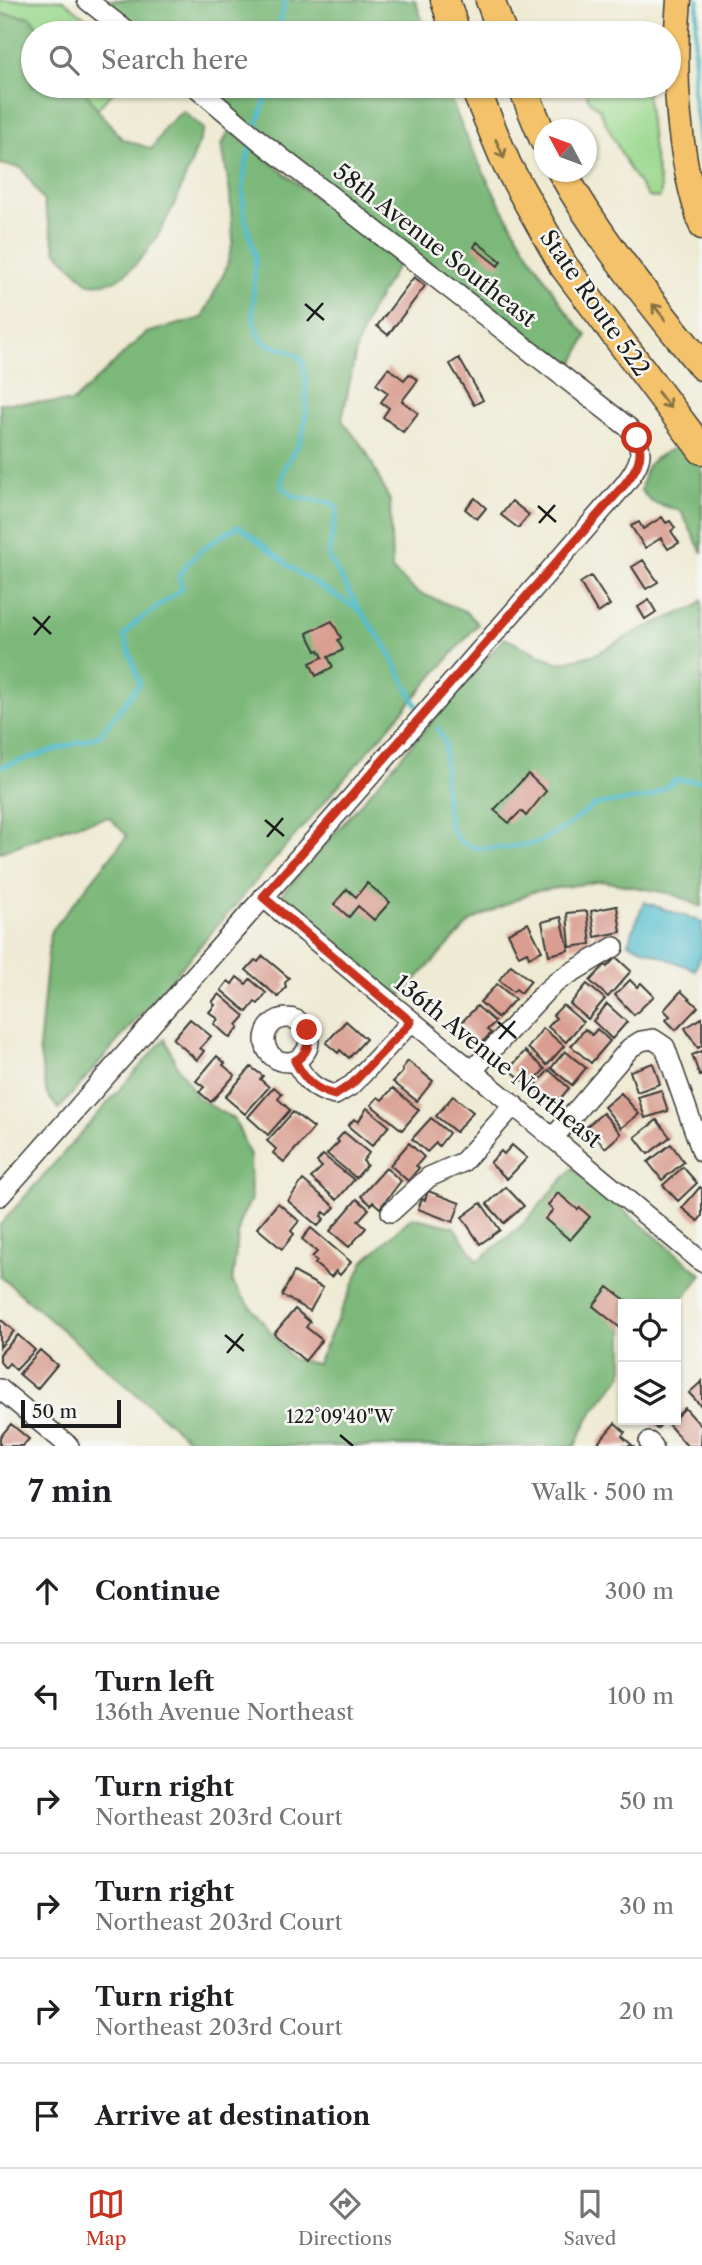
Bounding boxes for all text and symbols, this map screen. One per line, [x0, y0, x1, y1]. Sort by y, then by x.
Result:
search box [21, 21, 681, 98]
icon: search [45, 41, 83, 79]
text: Search here [101, 44, 248, 76]
north arrow [534, 119, 597, 182]
one-way arrow [494, 138, 507, 159]
street label: 58th Avenue Southeast [328, 157, 542, 333]
street label: State Route 522 [534, 224, 656, 382]
one-way arrow [652, 304, 667, 322]
one-way arrow [657, 390, 671, 409]
route start [621, 422, 652, 453]
street label: 136th Avenue Northeast [388, 969, 608, 1153]
route end [291, 1014, 322, 1045]
map controls [618, 1299, 681, 1425]
button: locate [618, 1299, 681, 1362]
button: layers [618, 1362, 681, 1425]
scale bar [21, 1397, 121, 1429]
text: 50 m [32, 1400, 77, 1423]
text: 122°09'40"W [286, 1406, 395, 1428]
text: 7 min [28, 1473, 112, 1510]
text: Walk · 500 m [531, 1478, 674, 1506]
icon: ahead [28, 1572, 66, 1610]
text: Continue [95, 1575, 220, 1607]
text: 300 m [605, 1577, 674, 1605]
text: Turn left [95, 1666, 214, 1698]
icon: left [28, 1677, 66, 1715]
text: 100 m [608, 1682, 674, 1710]
text: 136th Avenue Northeast [95, 1698, 354, 1726]
text: Turn right [95, 1771, 234, 1803]
icon: right [28, 1782, 66, 1820]
text: 50 m [619, 1787, 674, 1815]
text: Northeast 203rd Court [95, 1803, 343, 1831]
text: Turn right [95, 1876, 234, 1908]
icon: right [28, 1887, 66, 1925]
text: 30 m [619, 1892, 674, 1920]
text: Northeast 203rd Court [95, 1908, 343, 1936]
text: Turn right [95, 1981, 234, 2013]
icon: right [28, 1992, 66, 2030]
text: 20 m [619, 1997, 674, 2025]
text: Northeast 203rd Court [95, 2013, 343, 2041]
icon: arrive [28, 2097, 66, 2135]
text: Arrive at destination [95, 2100, 370, 2132]
tab: Map [86, 2185, 127, 2250]
tab: Directions [298, 2185, 392, 2250]
tab: Saved [563, 2185, 616, 2250]

